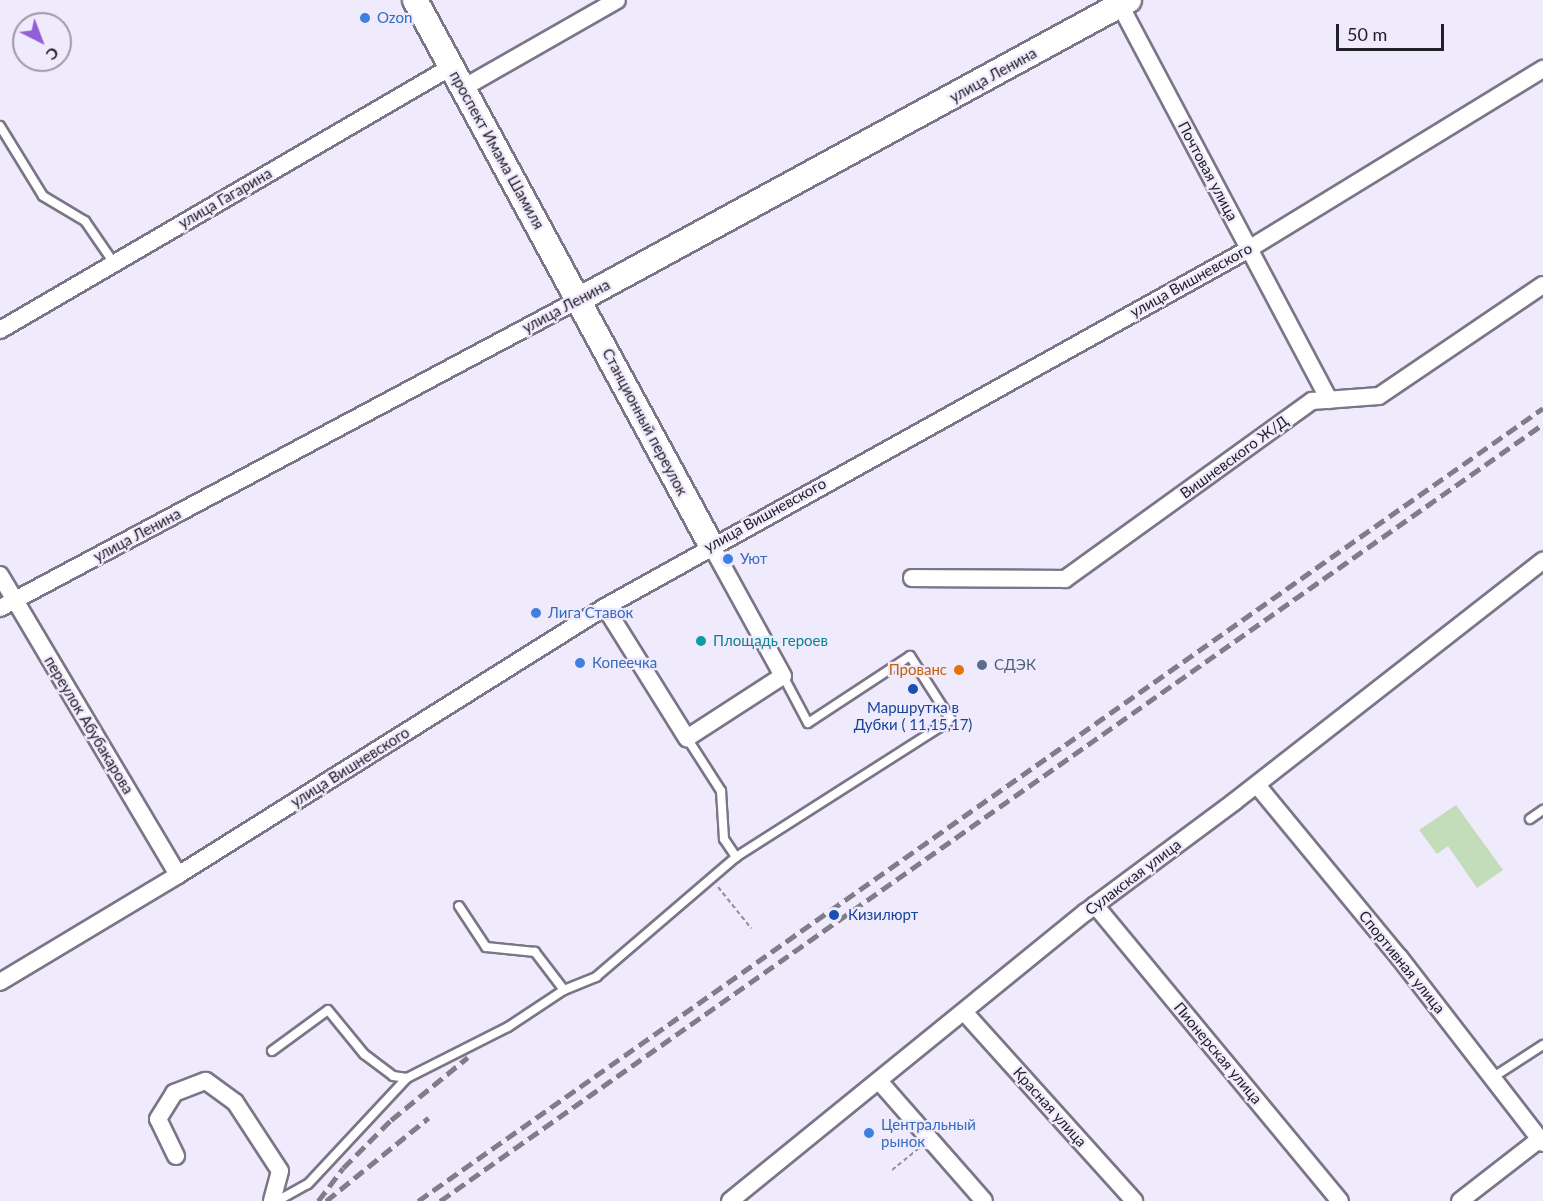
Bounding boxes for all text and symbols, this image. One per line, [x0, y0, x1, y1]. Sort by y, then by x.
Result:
place label: Ozon [377, 9, 412, 27]
marker: Ozon [358, 11, 372, 25]
north arrow [12, 12, 72, 72]
scale bar [1339, 12, 1447, 50]
text: 50 m [1347, 23, 1387, 45]
text: С [43, 44, 63, 65]
street label: улица Ленина [946, 44, 1040, 106]
street label: проспект Имама Шамиля [446, 68, 548, 232]
street label: Почтовая улица [1174, 118, 1242, 224]
street label: улица Гагарина [175, 164, 275, 232]
street label: улица Вишневского [1127, 239, 1255, 321]
street label: улица Ленина [519, 275, 613, 337]
street label: Станционный переулок [599, 345, 691, 499]
street label: Вишневского Ж/Д [1177, 412, 1291, 502]
street label: улица Вишневского [701, 474, 829, 556]
street label: улица Ленина [90, 504, 184, 566]
place label: Уют [740, 550, 767, 568]
marker: Уют [721, 552, 735, 566]
place label: Лига Ставок [548, 604, 633, 622]
marker: Лига Ставок [529, 606, 543, 620]
place label: Площадь героев [713, 632, 828, 650]
marker: Площадь героев [694, 634, 708, 648]
street label: переулок Абубакарова [41, 653, 137, 797]
place label: Копеечка [592, 654, 657, 672]
marker: Копеечка [573, 656, 587, 670]
place label: СДЭК [994, 656, 1036, 674]
marker: СДЭК [975, 658, 989, 672]
place label: Прованс [889, 661, 947, 679]
marker: Прованс [952, 663, 966, 677]
marker: Маршрутка в Дубки ( 11,15,17) [906, 682, 920, 696]
place label: Маршрутка в Дубки ( 11,15,17) [854, 698, 972, 733]
street label: улица Вишневского [287, 723, 413, 811]
street label: Сулакская улица [1082, 835, 1184, 919]
marker: Кизилюрт [825, 906, 843, 924]
place label: Кизилюрт [848, 906, 918, 924]
street label: Спортивная улица [1355, 907, 1449, 1017]
street label: Пионерская улица [1170, 998, 1266, 1108]
street label: Красная улица [1009, 1063, 1091, 1151]
place label: Центральный рынок [881, 1115, 976, 1150]
marker: Центральный рынок [862, 1126, 876, 1140]

